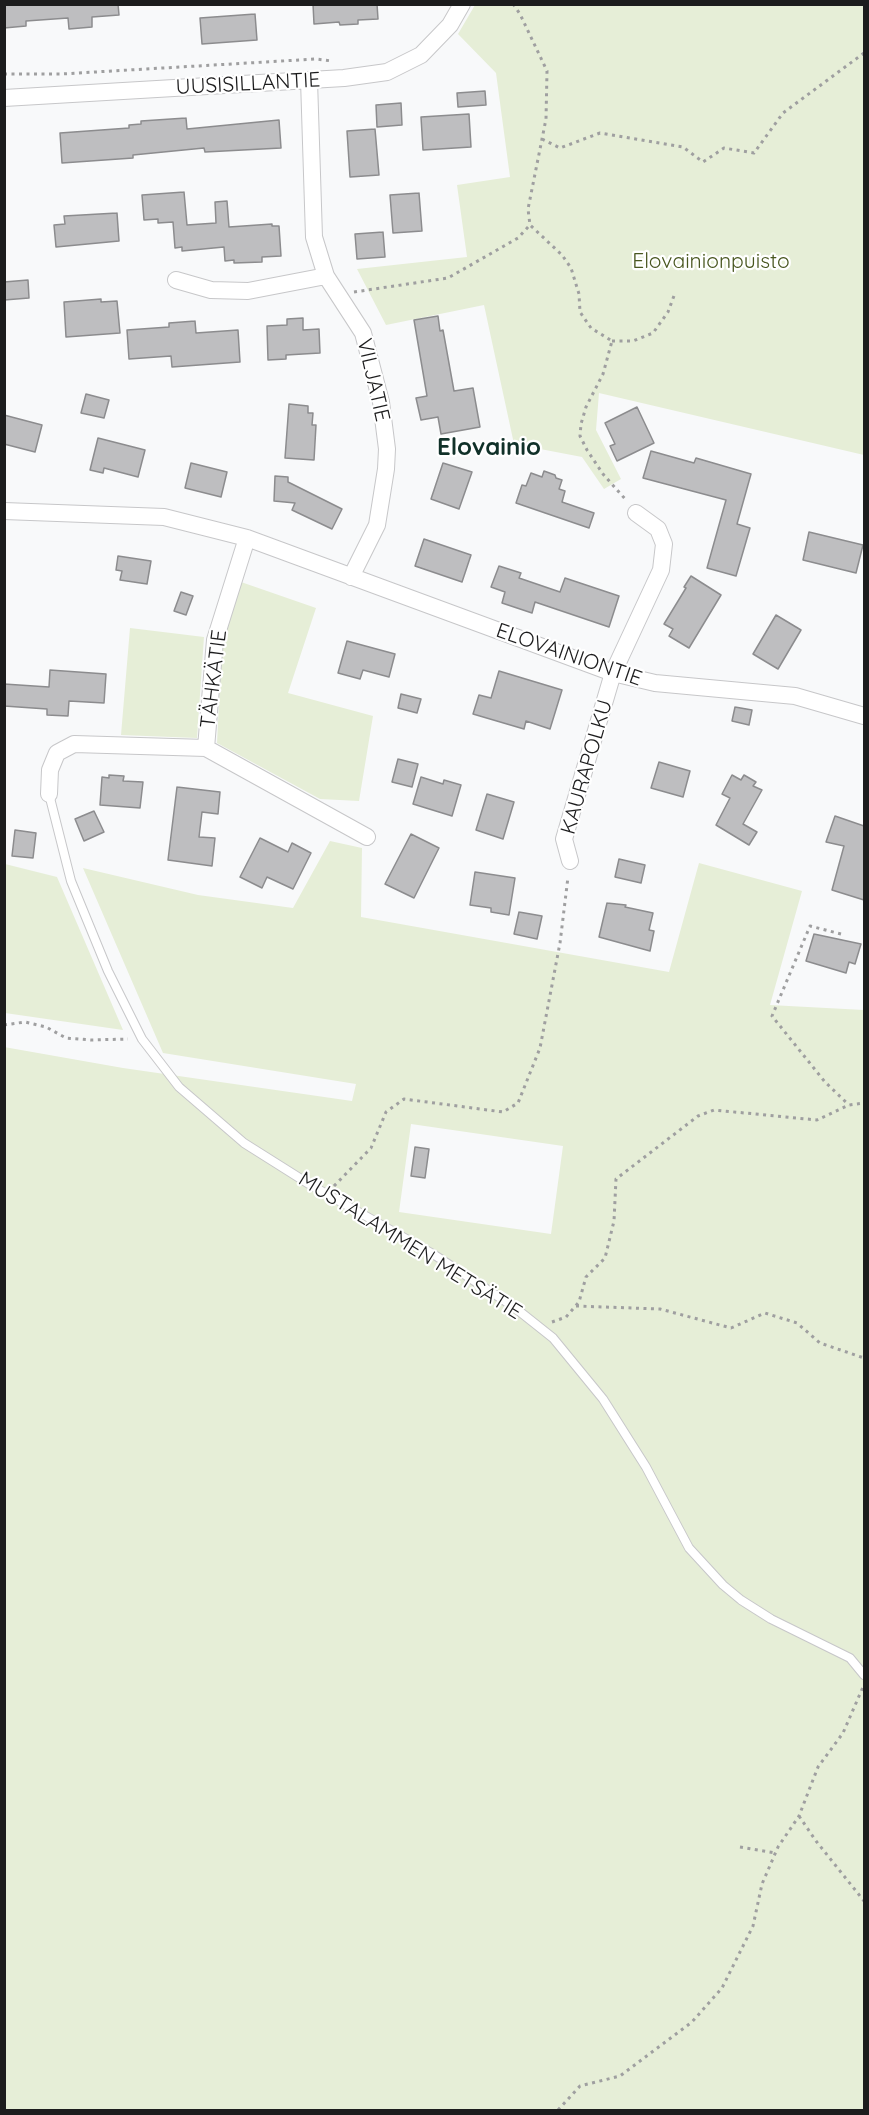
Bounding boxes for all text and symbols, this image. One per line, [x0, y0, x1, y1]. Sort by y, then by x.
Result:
street label: UUSISILLANTIE [175, 68, 321, 100]
park label: Elovainionpuisto [632, 249, 790, 275]
street label: VILJATIE [351, 336, 395, 424]
district label: Elovainio [437, 434, 541, 462]
street label: ELOVAINIONTIE [493, 618, 645, 692]
street label: TÄHKÄTIE [195, 628, 233, 730]
street label: KAURAPOLKU [556, 697, 618, 837]
street label: MUSTALAMMEN METSÄTIE [294, 1167, 526, 1325]

